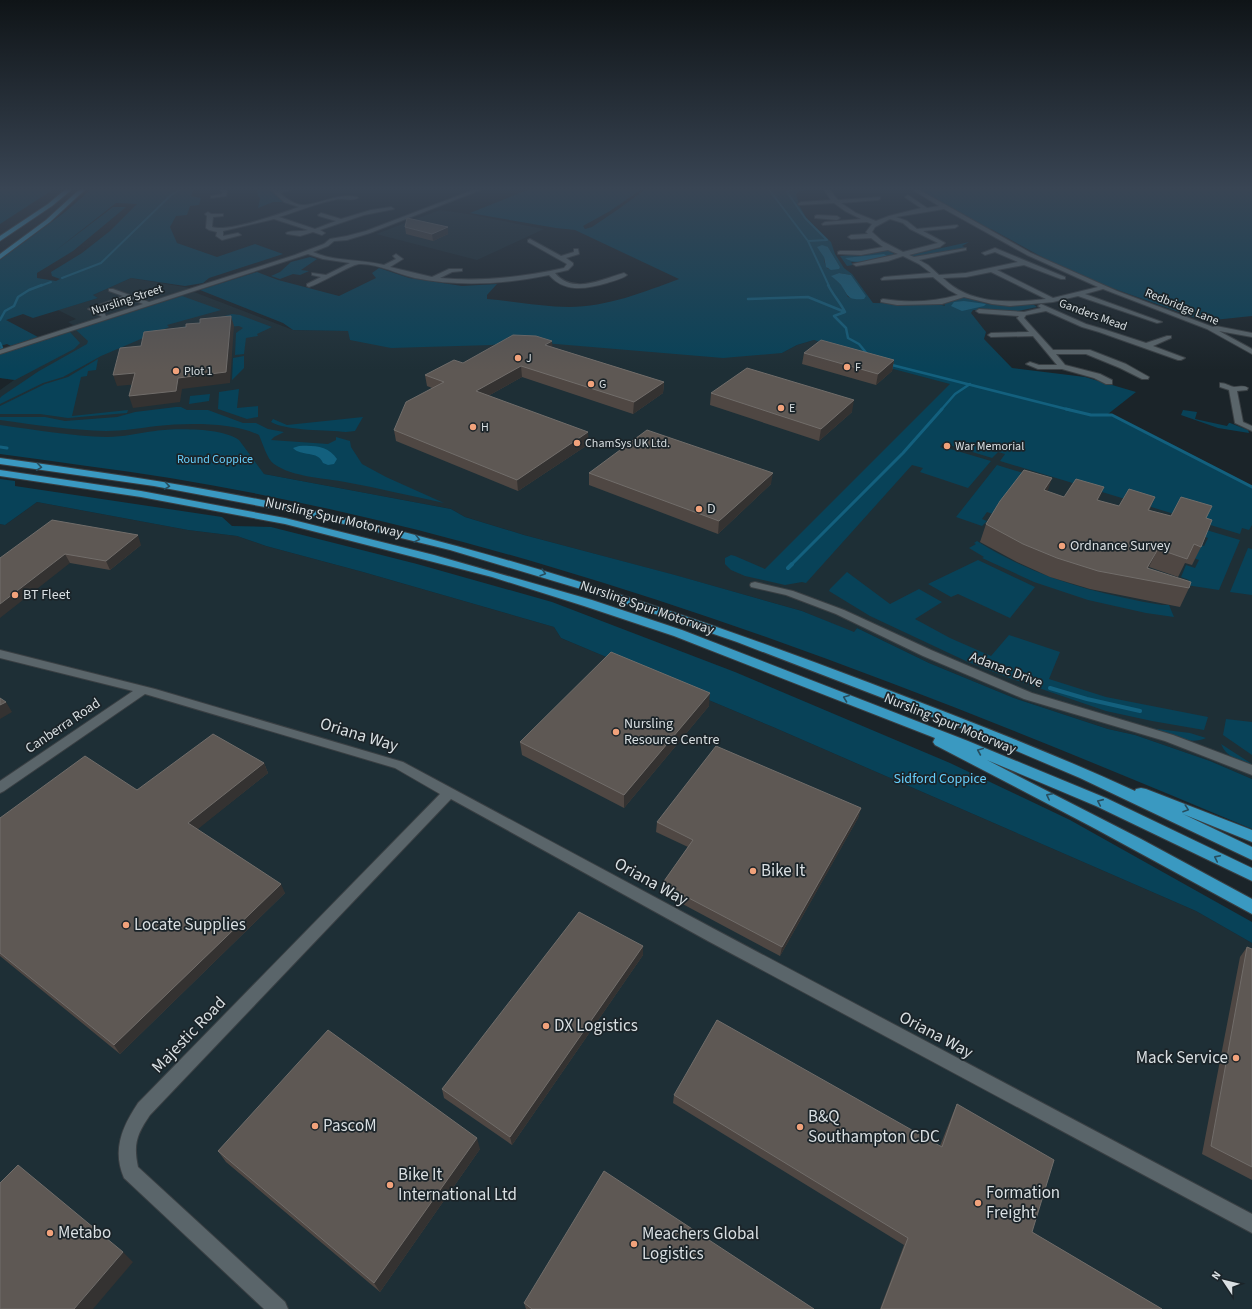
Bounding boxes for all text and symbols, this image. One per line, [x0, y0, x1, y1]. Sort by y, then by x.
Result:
street label: Nursling Street [89, 280, 165, 320]
street label: Redbridge Lane [1142, 284, 1222, 330]
street label: Ganders Mead [1057, 295, 1129, 335]
place label: J [526, 350, 532, 367]
marker: J [513, 353, 523, 363]
place label: F [855, 359, 861, 376]
marker: F [842, 362, 852, 372]
place label: Plot 1 [184, 363, 213, 380]
marker: Plot 1 [171, 366, 181, 376]
place label: G [599, 376, 606, 393]
marker: G [586, 379, 596, 389]
place label: E [789, 400, 795, 417]
marker: E [776, 403, 786, 413]
place label: H [481, 419, 489, 436]
marker: H [468, 422, 478, 432]
place label: ChamSys UK Ltd. [585, 435, 670, 452]
marker: ChamSys UK Ltd. [572, 438, 582, 448]
place label: War Memorial [955, 438, 1024, 455]
marker: War Memorial [942, 441, 952, 451]
park label: Round Coppice [177, 451, 253, 468]
one-way arrow [36, 462, 42, 471]
one-way arrow [164, 481, 170, 490]
street label: Nursling Spur Motorway [263, 492, 405, 544]
place label: D [707, 499, 716, 519]
marker: D [694, 504, 704, 514]
one-way arrow [414, 534, 421, 543]
place label: Ordnance Survey [1070, 536, 1171, 556]
marker: Ordnance Survey [1057, 541, 1067, 551]
one-way arrow [540, 569, 546, 577]
street label: Nursling Spur Motorway [577, 576, 717, 641]
place label: BT Fleet [23, 585, 70, 605]
marker: BT Fleet [10, 590, 20, 600]
street label: Adanac Drive [967, 647, 1045, 693]
street label: Nursling Spur Motorway [881, 688, 1019, 760]
street label: Canberra Road [21, 693, 105, 759]
one-way arrow [843, 695, 850, 703]
street label: Oriana Way [317, 712, 401, 758]
place label: Nursling Resource Centre [624, 714, 719, 750]
marker: Nursling Resource Centre [611, 727, 621, 737]
one-way arrow [977, 748, 984, 756]
park label: Sidford Coppice [893, 769, 987, 789]
one-way arrow [1046, 794, 1053, 801]
one-way arrow [1096, 799, 1104, 807]
one-way arrow [1182, 804, 1189, 813]
street label: Oriana Way [610, 852, 692, 912]
one-way arrow [1214, 855, 1221, 863]
place label: Bike It [761, 859, 806, 883]
marker: Bike It [748, 866, 758, 876]
place label: Locate Supplies [134, 913, 246, 937]
marker: Locate Supplies [121, 920, 131, 930]
street label: Majestic Road [146, 991, 232, 1079]
street label: Oriana Way [895, 1005, 977, 1065]
place label: DX Logistics [554, 1014, 638, 1038]
marker: DX Logistics [541, 1021, 551, 1031]
place label: Mack Service [1136, 1046, 1228, 1070]
marker: Mack Service [1231, 1053, 1241, 1063]
place label: B&Q Southampton CDC [808, 1105, 940, 1149]
place label: PascoM [323, 1114, 377, 1138]
marker: PascoM [310, 1121, 320, 1131]
marker: B&Q Southampton CDC [795, 1122, 805, 1132]
place label: Bike It International Ltd [398, 1163, 517, 1207]
marker: Bike It International Ltd [385, 1180, 395, 1190]
place label: Formation Freight [986, 1181, 1060, 1225]
marker: Formation Freight [973, 1198, 983, 1208]
place label: Metabo [58, 1221, 111, 1245]
place label: Meachers Global Logistics [642, 1222, 759, 1266]
marker: Metabo [45, 1228, 55, 1238]
marker: Meachers Global Logistics [629, 1239, 639, 1249]
north arrow [1204, 1261, 1244, 1301]
text: N [1208, 1268, 1224, 1283]

